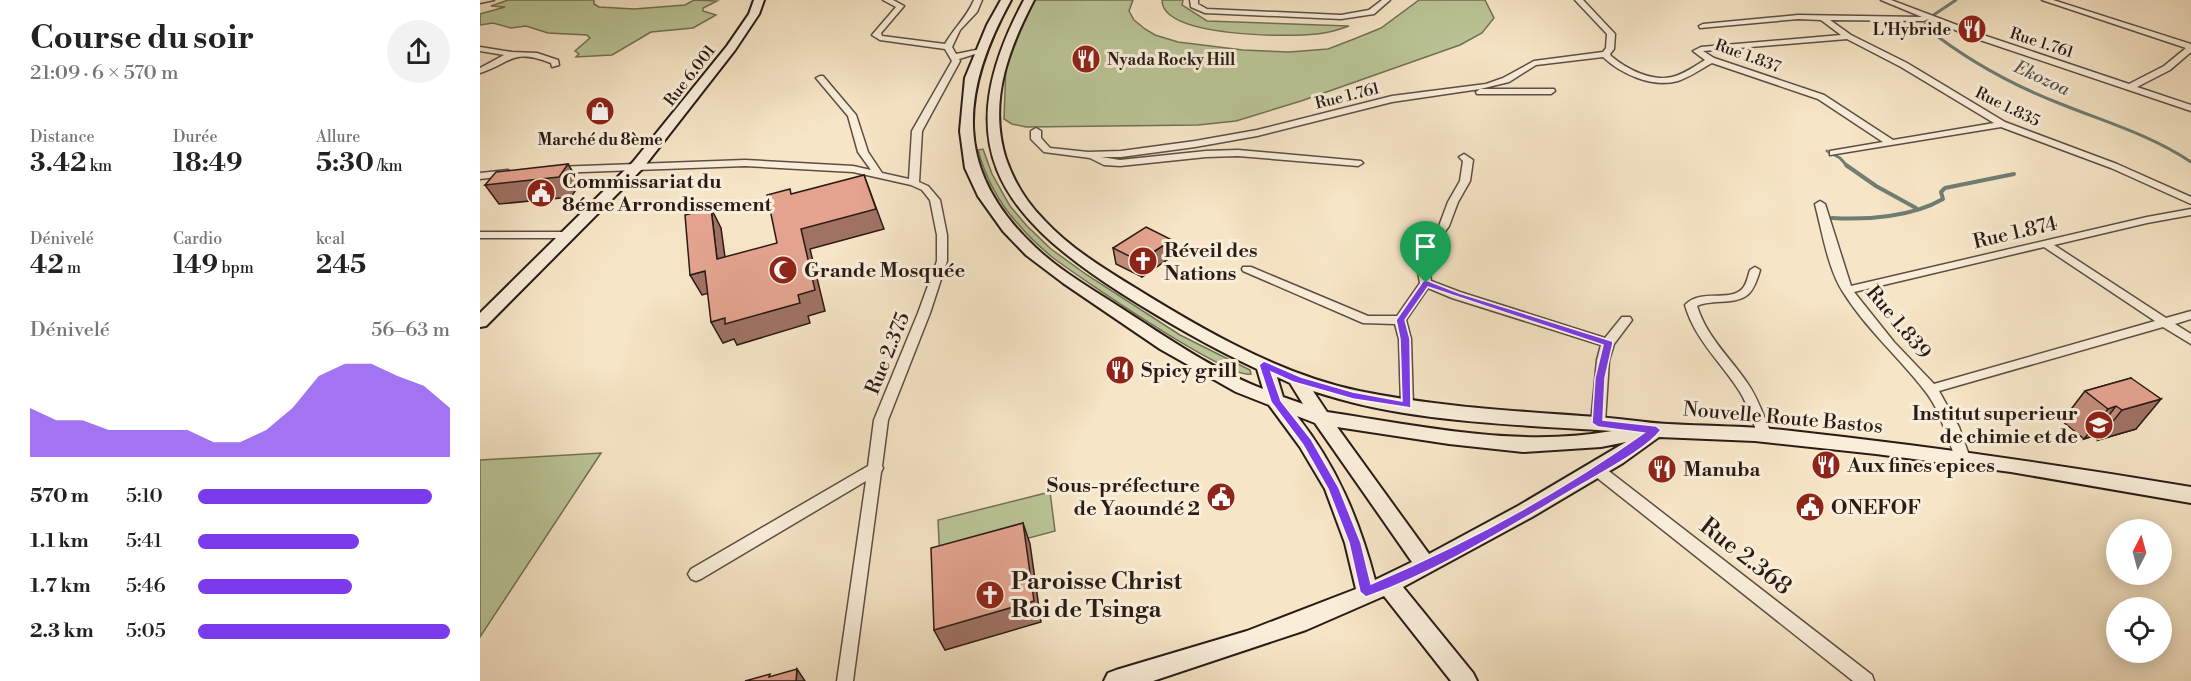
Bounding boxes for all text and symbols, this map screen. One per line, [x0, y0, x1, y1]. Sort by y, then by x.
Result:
restaurant icon: L'Hybride [1956, 13, 1988, 45]
text: Course du soir [30, 18, 254, 59]
button: share [387, 20, 450, 83]
place label: L'Hybride [1873, 20, 1951, 40]
street label: Rue 1.761 [2007, 23, 2076, 63]
street label: Rue 1.837 [1712, 35, 1783, 77]
street label: Rue 6.001 [660, 41, 720, 110]
restaurant icon: Nyada Rocky Hill [1070, 43, 1102, 75]
place label: Nyada Rocky Hill [1107, 50, 1236, 70]
water label: Ekozoa [2010, 55, 2074, 102]
text: 21:09 · 6 × 570 m [30, 61, 178, 86]
street label: Rue 1.761 [1313, 78, 1382, 114]
street label: Rue 1.835 [1972, 83, 2043, 131]
shop icon: Marché du 8ème [584, 95, 616, 127]
text: Distance [30, 127, 95, 147]
text: Durée [173, 127, 218, 147]
text: Allure [316, 127, 360, 147]
place label: Marché du 8ème [537, 130, 663, 150]
text: 3.42 [30, 147, 86, 179]
text: 18:49 [173, 147, 243, 179]
text: 5:30 [316, 147, 374, 179]
text: km [86, 156, 112, 176]
text: /km [374, 156, 403, 176]
place label: Commissariat du 8éme Arrondissement [562, 170, 772, 218]
public building icon: Commissariat du 8éme Arrondissement [525, 177, 557, 209]
street label: Rue 1.874 [1971, 212, 2060, 255]
pin [1400, 221, 1451, 283]
text: Dénivelé [30, 229, 94, 249]
text: Cardio [173, 229, 222, 249]
text: kcal [316, 229, 345, 249]
icon: arrive [1409, 230, 1442, 263]
place label: Réveil des Nations [1164, 239, 1258, 287]
church icon: Réveil des Nations [1127, 245, 1159, 277]
text: 42 [30, 249, 64, 281]
text: 149 [173, 249, 218, 281]
text: 245 [316, 249, 366, 281]
mosque icon: Grande Mosquée [767, 254, 799, 286]
text: m [64, 258, 81, 278]
text: bpm [218, 258, 254, 278]
place label: Grande Mosquée [804, 259, 965, 284]
street label: Rue 1.839 [1860, 281, 1936, 365]
street label: Rue 2.375 [861, 309, 916, 398]
text: Dénivelé [30, 318, 110, 343]
text: 56–63 m [371, 318, 450, 343]
restaurant icon: Spicy grill [1104, 354, 1136, 386]
place label: Spicy grill [1141, 359, 1238, 384]
street label: Nouvelle Route Bastos [1682, 397, 1884, 440]
place label: Institut superieur de chimie et de [1912, 402, 2078, 450]
school or university icon: Institut superieur de chimie et de [2083, 409, 2115, 441]
restaurant icon: Aux fines epices [1810, 449, 1842, 481]
restaurant icon: Manuba [1646, 453, 1678, 485]
place label: Aux fines epices [1846, 454, 1995, 479]
place label: Manuba [1683, 458, 1761, 483]
place label: Sous-préfecture de Yaoundé 2 [1047, 474, 1200, 522]
public building icon: Sous-préfecture de Yaoundé 2 [1205, 481, 1237, 513]
text: 570 m [30, 484, 89, 509]
text: 5:10 [126, 484, 163, 509]
public building icon: ONEFOF [1794, 491, 1826, 523]
place label: ONEFOF [1831, 496, 1921, 521]
street label: Rue 2.368 [1693, 511, 1798, 602]
north arrow [2106, 519, 2172, 585]
map controls [2106, 519, 2172, 663]
text: 1.1 km [30, 529, 89, 554]
text: 5:41 [126, 529, 162, 554]
place label: Paroisse Christ Roi de Tsinga [1011, 567, 1182, 625]
text: 1.7 km [30, 574, 91, 599]
text: 5:46 [126, 574, 166, 599]
church icon: Paroisse Christ Roi de Tsinga [974, 579, 1006, 611]
button: locate [2106, 597, 2172, 663]
text: 2.3 km [30, 619, 94, 644]
text: 5:05 [126, 619, 166, 644]

